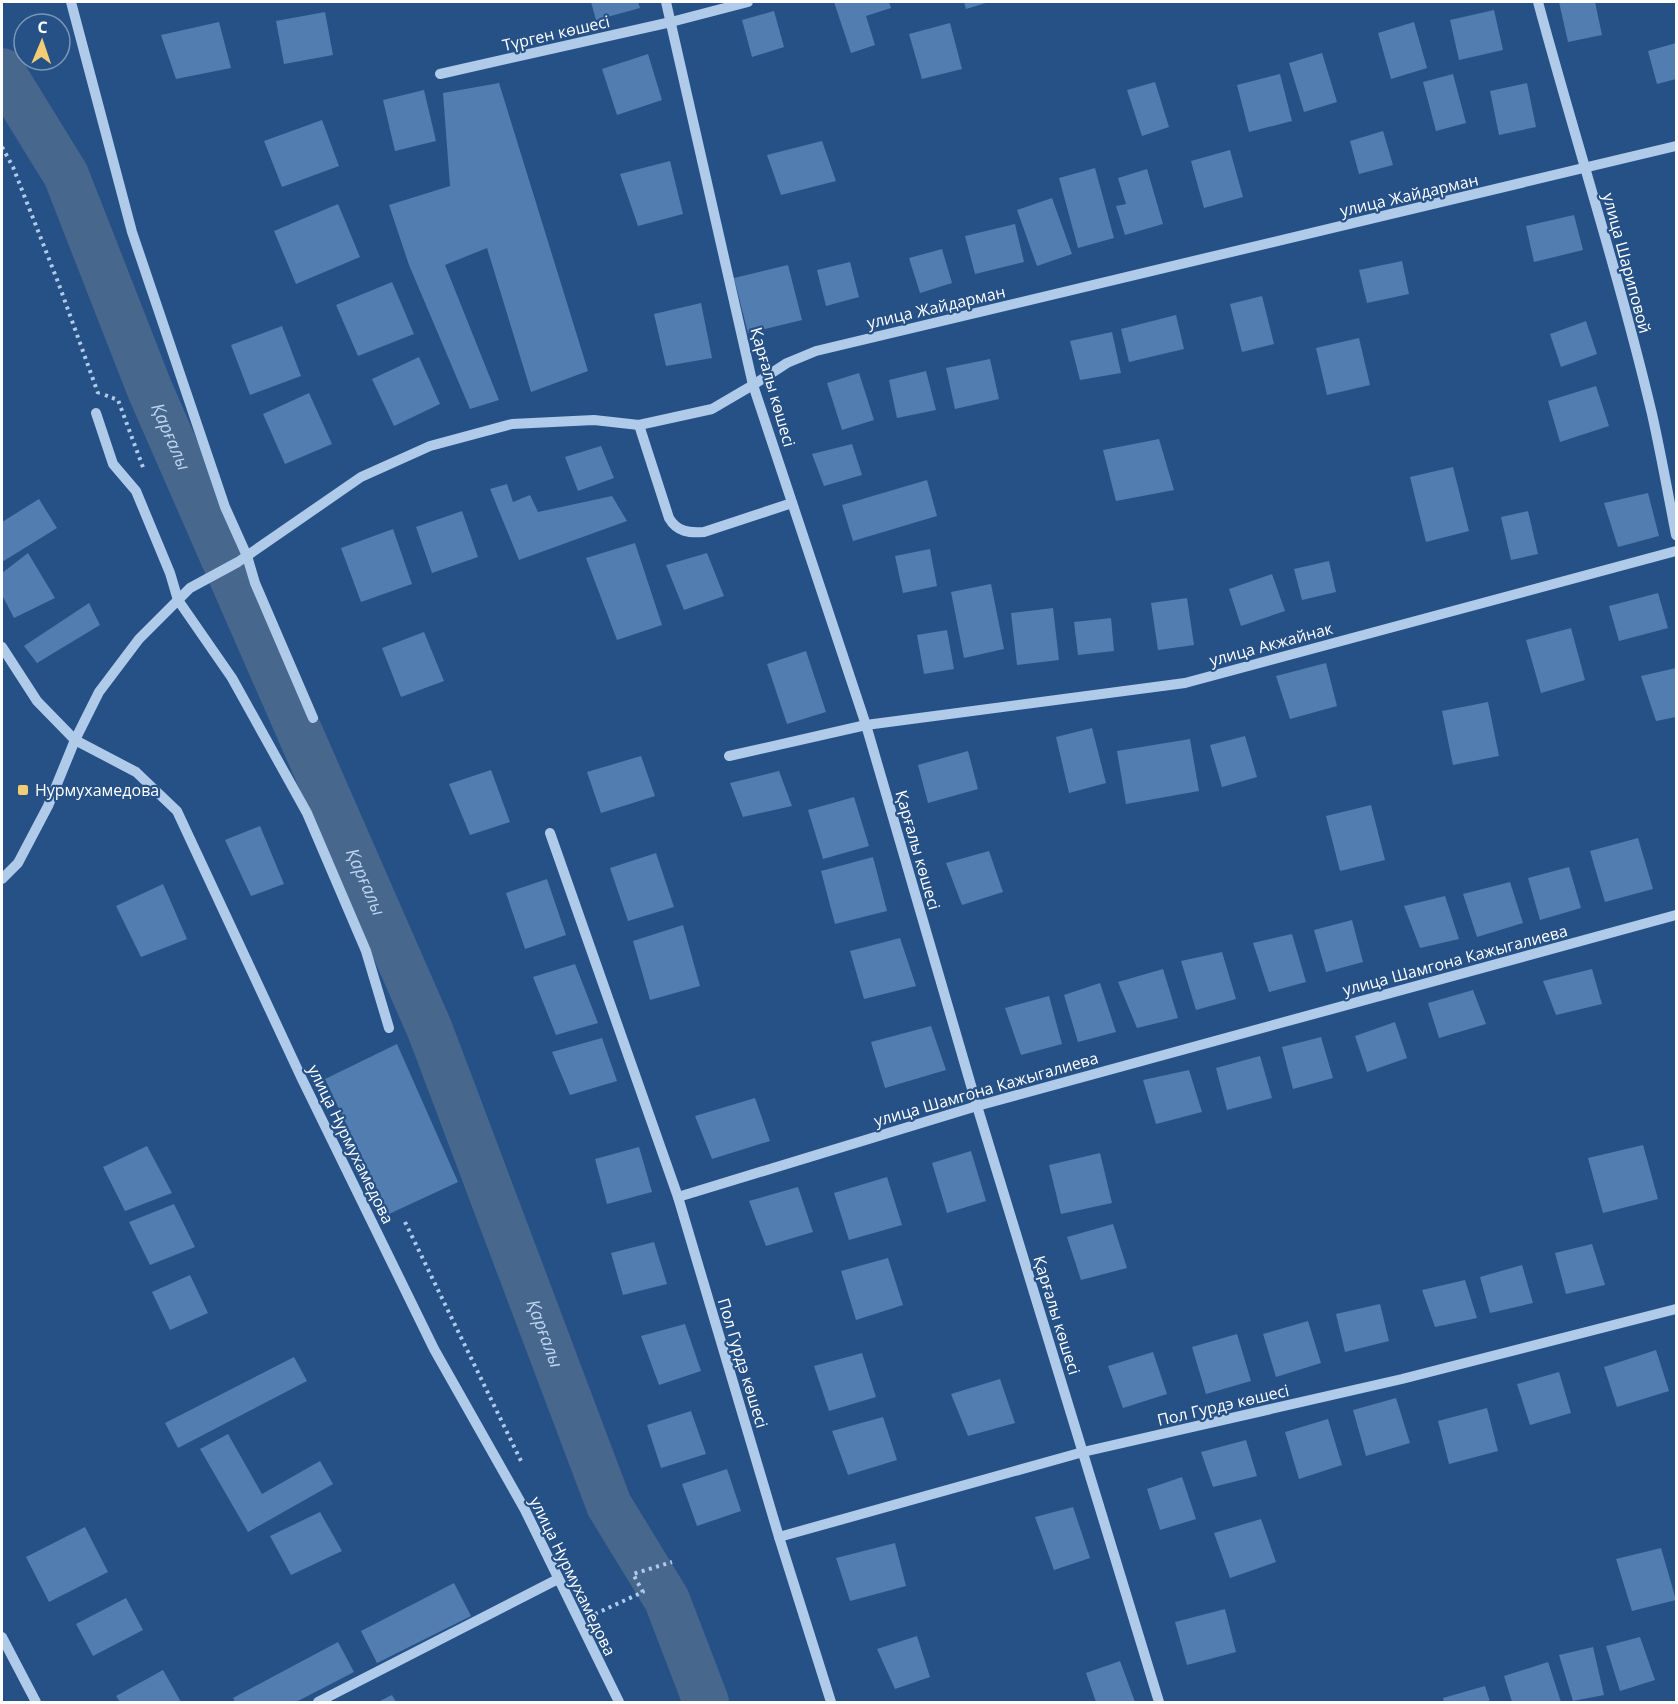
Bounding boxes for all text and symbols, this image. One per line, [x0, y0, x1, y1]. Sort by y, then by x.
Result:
street label: Түрген көшесі [500, 10, 612, 56]
north arrow [12, 12, 72, 72]
text: С [37, 16, 48, 38]
street label: улица Жайдарман [1338, 168, 1480, 222]
street label: улица Шариповой [1598, 190, 1656, 336]
street label: улица Жайдарман [865, 280, 1007, 334]
street label: Қарғалы көшесі [745, 325, 801, 449]
water label: Қарғалы [146, 399, 197, 474]
street label: улица Акжайнак [1207, 617, 1336, 671]
place label: Нурмухамедова [35, 779, 159, 801]
marker: Нурмухамедова [16, 783, 30, 797]
street label: Қарғалы көшесі [890, 788, 946, 912]
water label: Қарғалы [341, 844, 391, 919]
street label: улица Шамгона Кажыгалиева [1340, 919, 1570, 1001]
street label: улица Шамгона Кажыгалиева [871, 1046, 1101, 1132]
street label: улица Нурмухамедова [303, 1061, 399, 1227]
street label: Қарғалы көшесі [1028, 1253, 1086, 1377]
street label: Пол Гурдэ көшесі [713, 1295, 773, 1431]
water label: Қарғалы [522, 1296, 569, 1371]
street label: Пол Гурдэ көшесі [1155, 1379, 1291, 1431]
street label: улица Нурмухамедова [525, 1493, 621, 1659]

